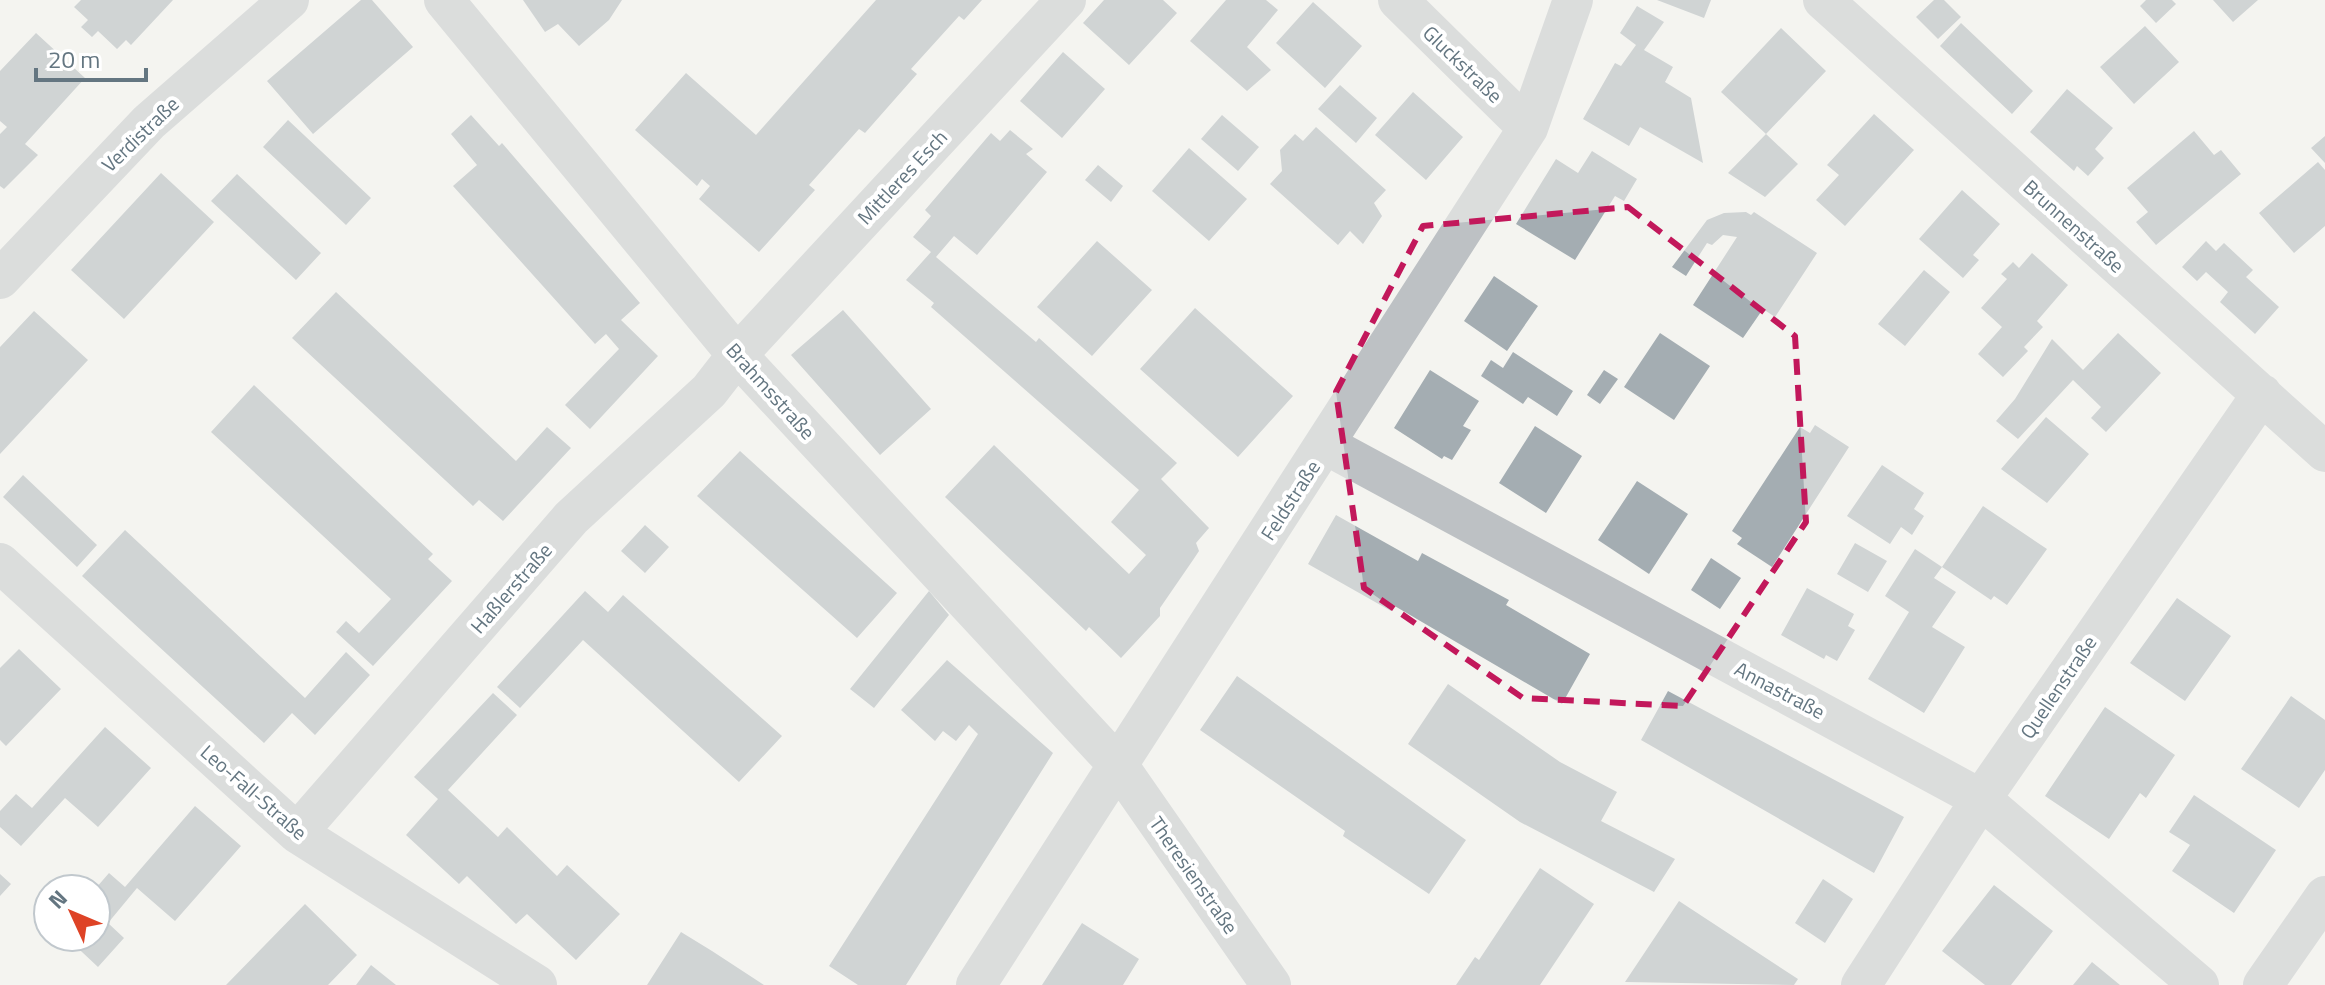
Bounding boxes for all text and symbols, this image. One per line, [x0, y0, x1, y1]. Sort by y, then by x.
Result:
street label: Gluckstraße [1416, 18, 1510, 110]
scale bar [36, 32, 146, 82]
text: 20 m [48, 41, 100, 77]
street label: Verdistraße [94, 89, 186, 179]
street label: Mittleres Esch [850, 122, 954, 232]
street label: Brunnenstraße [2016, 172, 2132, 280]
street label: Brahmsstraße [719, 336, 823, 446]
street label: Feldstraße [1252, 454, 1328, 546]
street label: Haßlerstraße [463, 536, 559, 640]
street label: Quellenstraße [2012, 629, 2104, 745]
street label: Annastraße [1729, 653, 1831, 727]
street label: Leo-Fall-Straße [194, 737, 314, 847]
street label: Theresienstraße [1142, 810, 1246, 940]
north arrow [32, 873, 112, 953]
text: N [40, 882, 75, 916]

